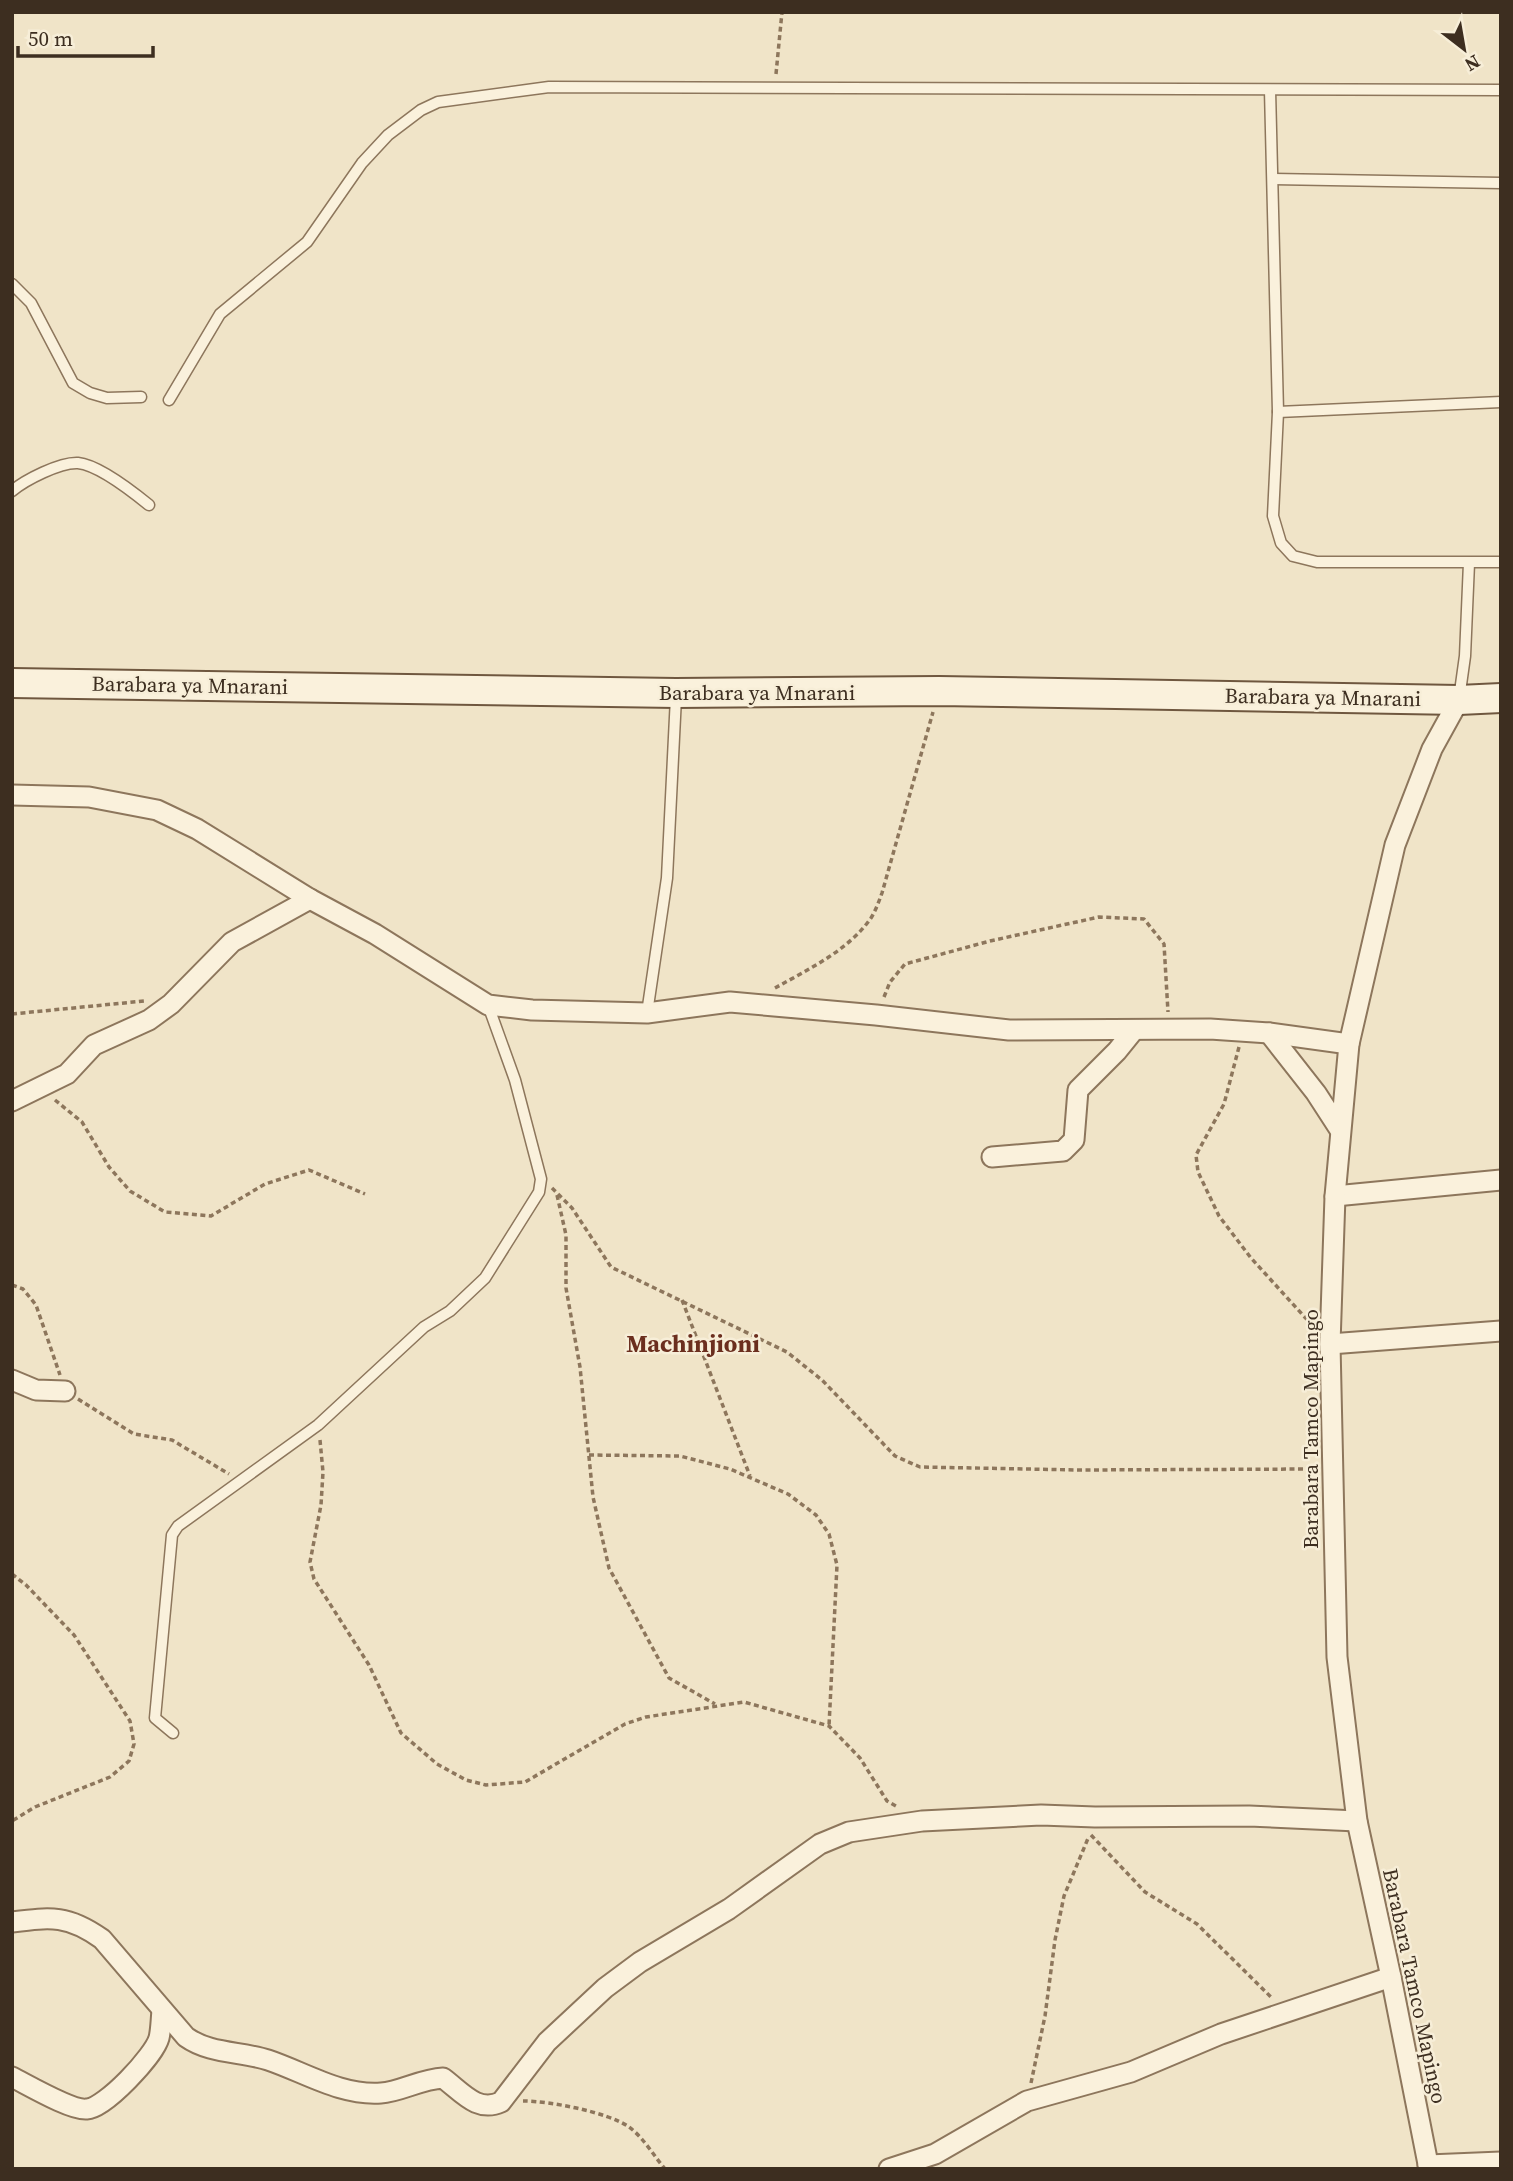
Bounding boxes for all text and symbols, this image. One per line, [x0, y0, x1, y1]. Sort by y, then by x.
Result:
scale bar [18, 14, 152, 58]
north arrow [1429, 14, 1499, 84]
text: 50 m [28, 24, 73, 53]
text: N [1460, 49, 1485, 78]
street label: Barabara ya Mnarani [91, 669, 289, 701]
street label: Barabara ya Mnarani [659, 678, 855, 707]
street label: Barabara ya Mnarani [1224, 681, 1422, 713]
street label: Barabara Tamco Mapingo [1296, 1309, 1325, 1549]
district label: Machinjioni [626, 1327, 760, 1360]
street label: Barabara Tamco Mapingo [1376, 1866, 1454, 2106]

